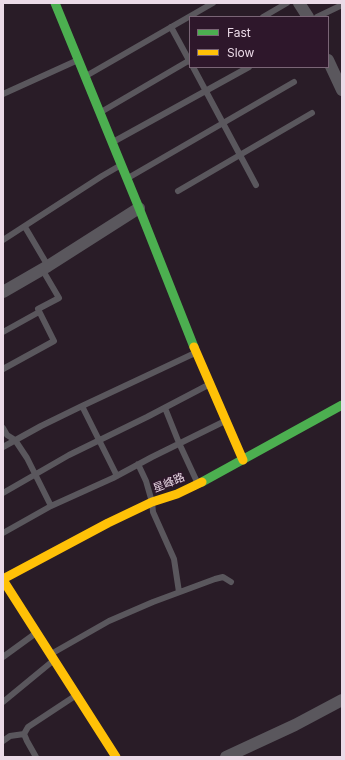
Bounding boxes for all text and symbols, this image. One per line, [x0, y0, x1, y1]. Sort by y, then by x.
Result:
legend [189, 16, 329, 68]
text: Fast [227, 25, 251, 40]
text: Slow [227, 45, 254, 60]
street label: 星峰路 [151, 471, 187, 495]

